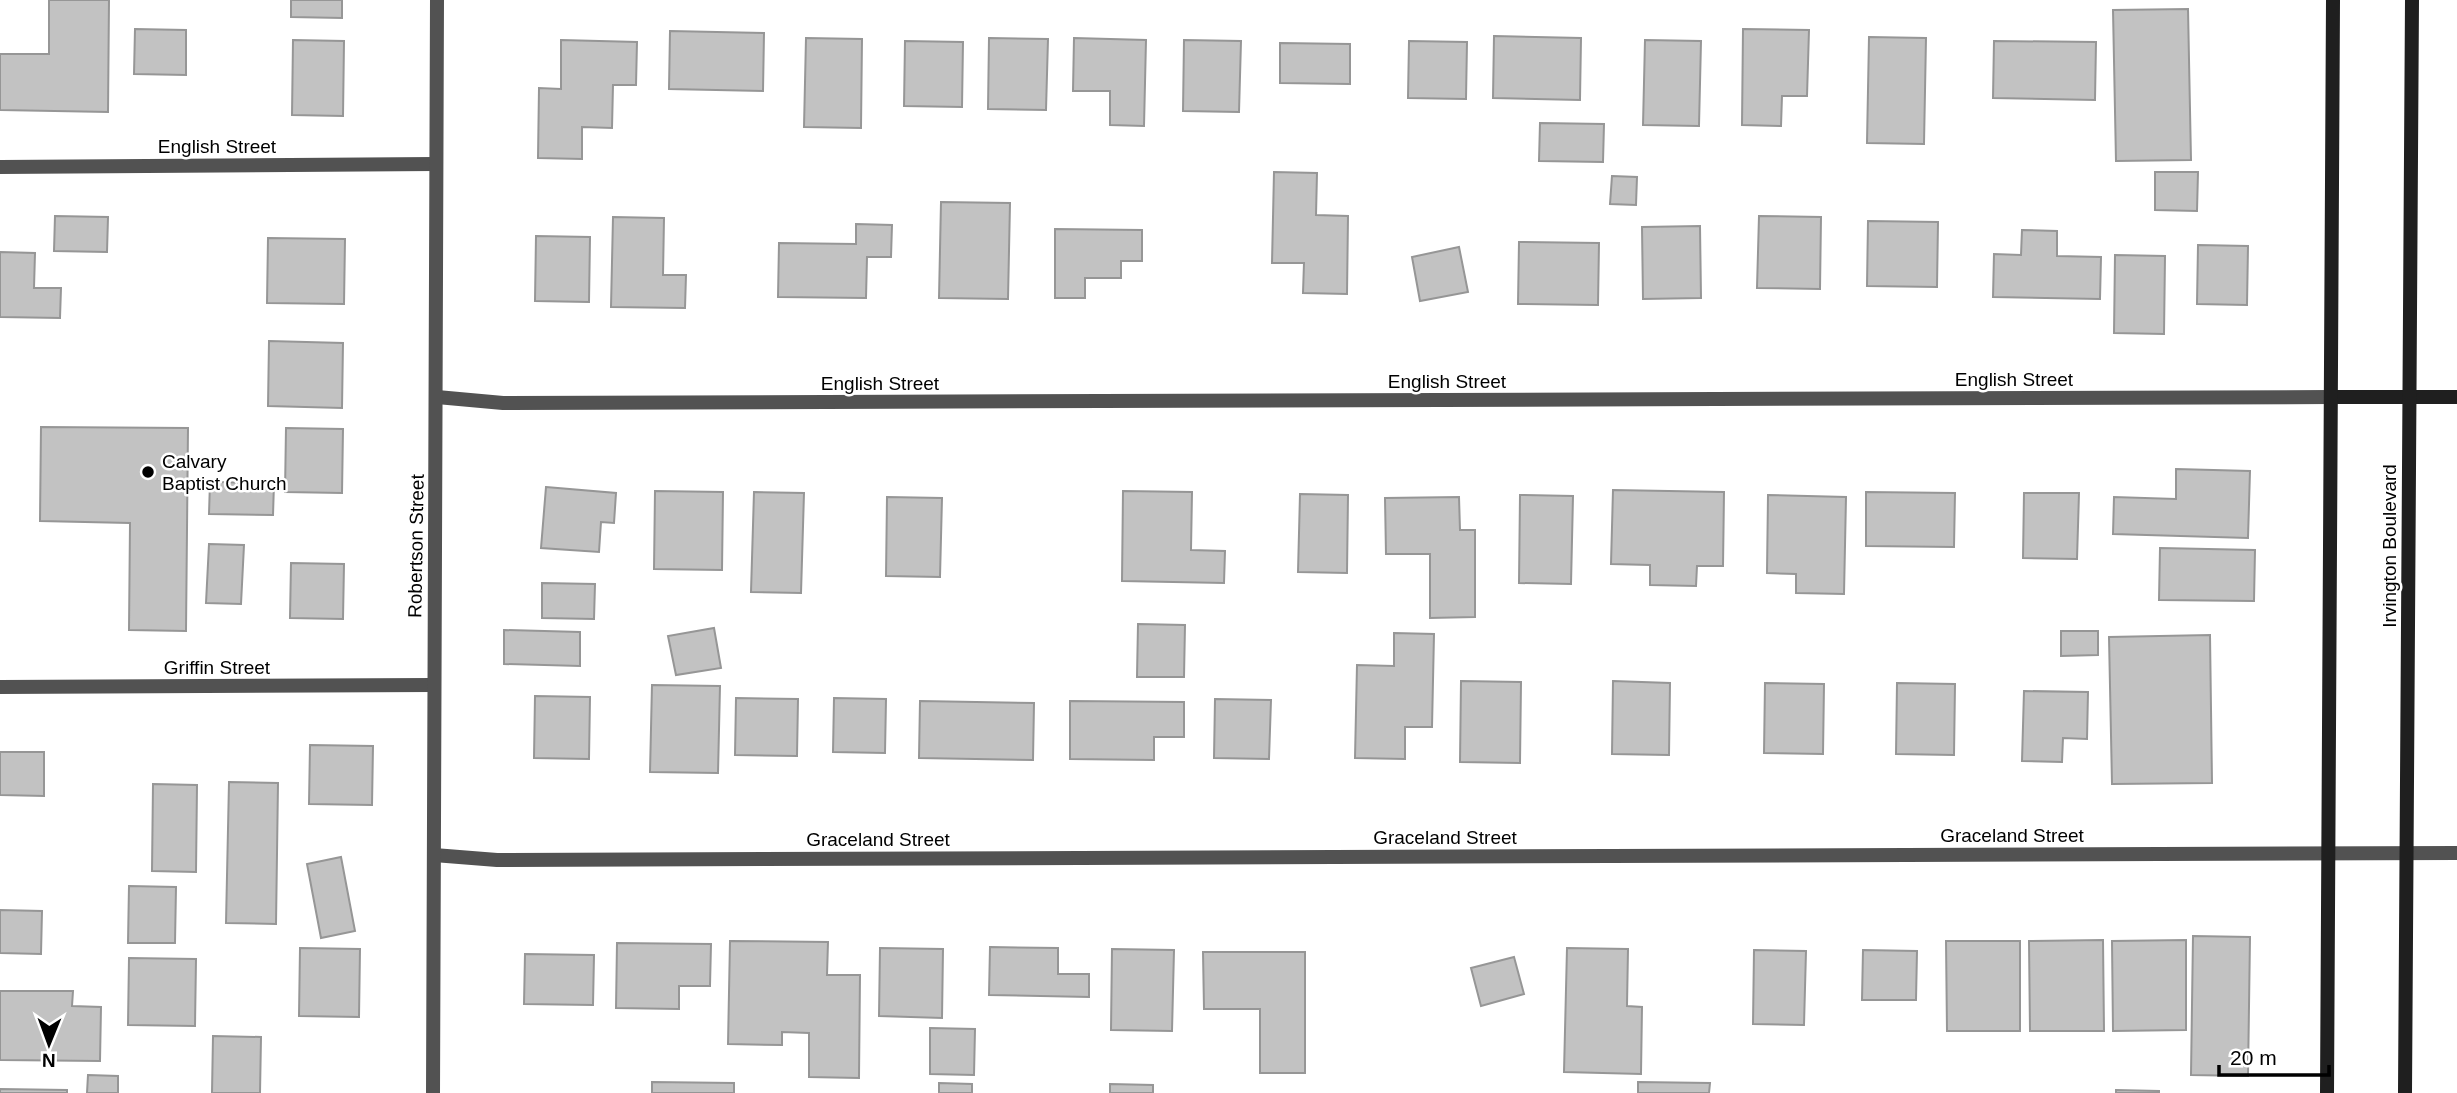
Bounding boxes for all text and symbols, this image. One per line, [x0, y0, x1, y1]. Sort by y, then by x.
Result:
street label: English Street [158, 136, 277, 157]
street label: English Street [1955, 369, 2074, 390]
street label: English Street [1388, 371, 1507, 392]
street label: English Street [821, 373, 940, 394]
place label: Calvary Baptist Church [162, 451, 287, 494]
marker: Calvary Baptist Church [140, 464, 156, 480]
street label: Irvington Boulevard [2379, 464, 2400, 628]
street label: Robertson Street [404, 473, 428, 618]
street label: Griffin Street [164, 657, 271, 678]
street label: Graceland Street [1940, 825, 2085, 846]
street label: Graceland Street [1373, 827, 1518, 848]
street label: Graceland Street [806, 829, 951, 850]
north arrow [14, 1009, 84, 1079]
scale bar [2219, 1034, 2329, 1078]
text: 20 m [2230, 1046, 2277, 1069]
text: N [42, 1050, 56, 1071]

